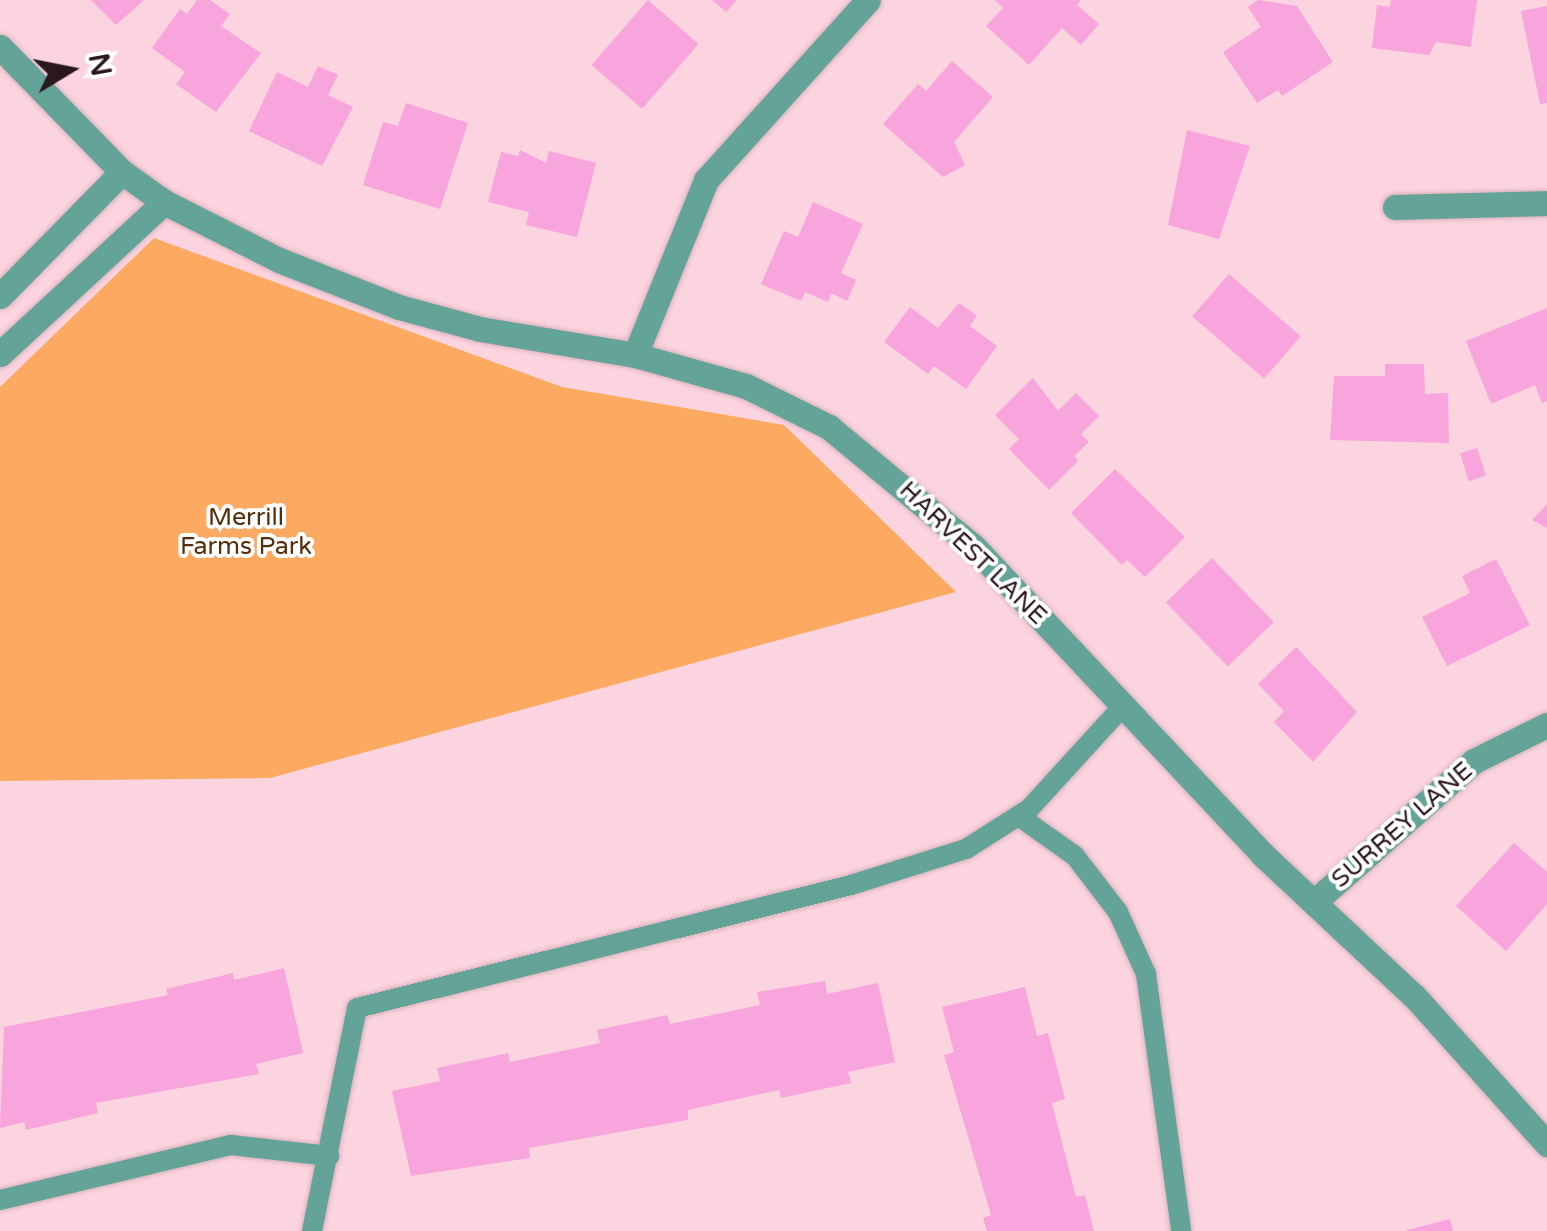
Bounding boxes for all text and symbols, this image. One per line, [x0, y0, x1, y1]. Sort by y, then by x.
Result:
north arrow [20, 20, 120, 120]
text: N [81, 51, 118, 79]
street label: HARVEST LANE [893, 475, 1053, 631]
park label: Merrill Farms Park [180, 503, 312, 562]
street label: SURREY LANE [1325, 756, 1479, 894]

